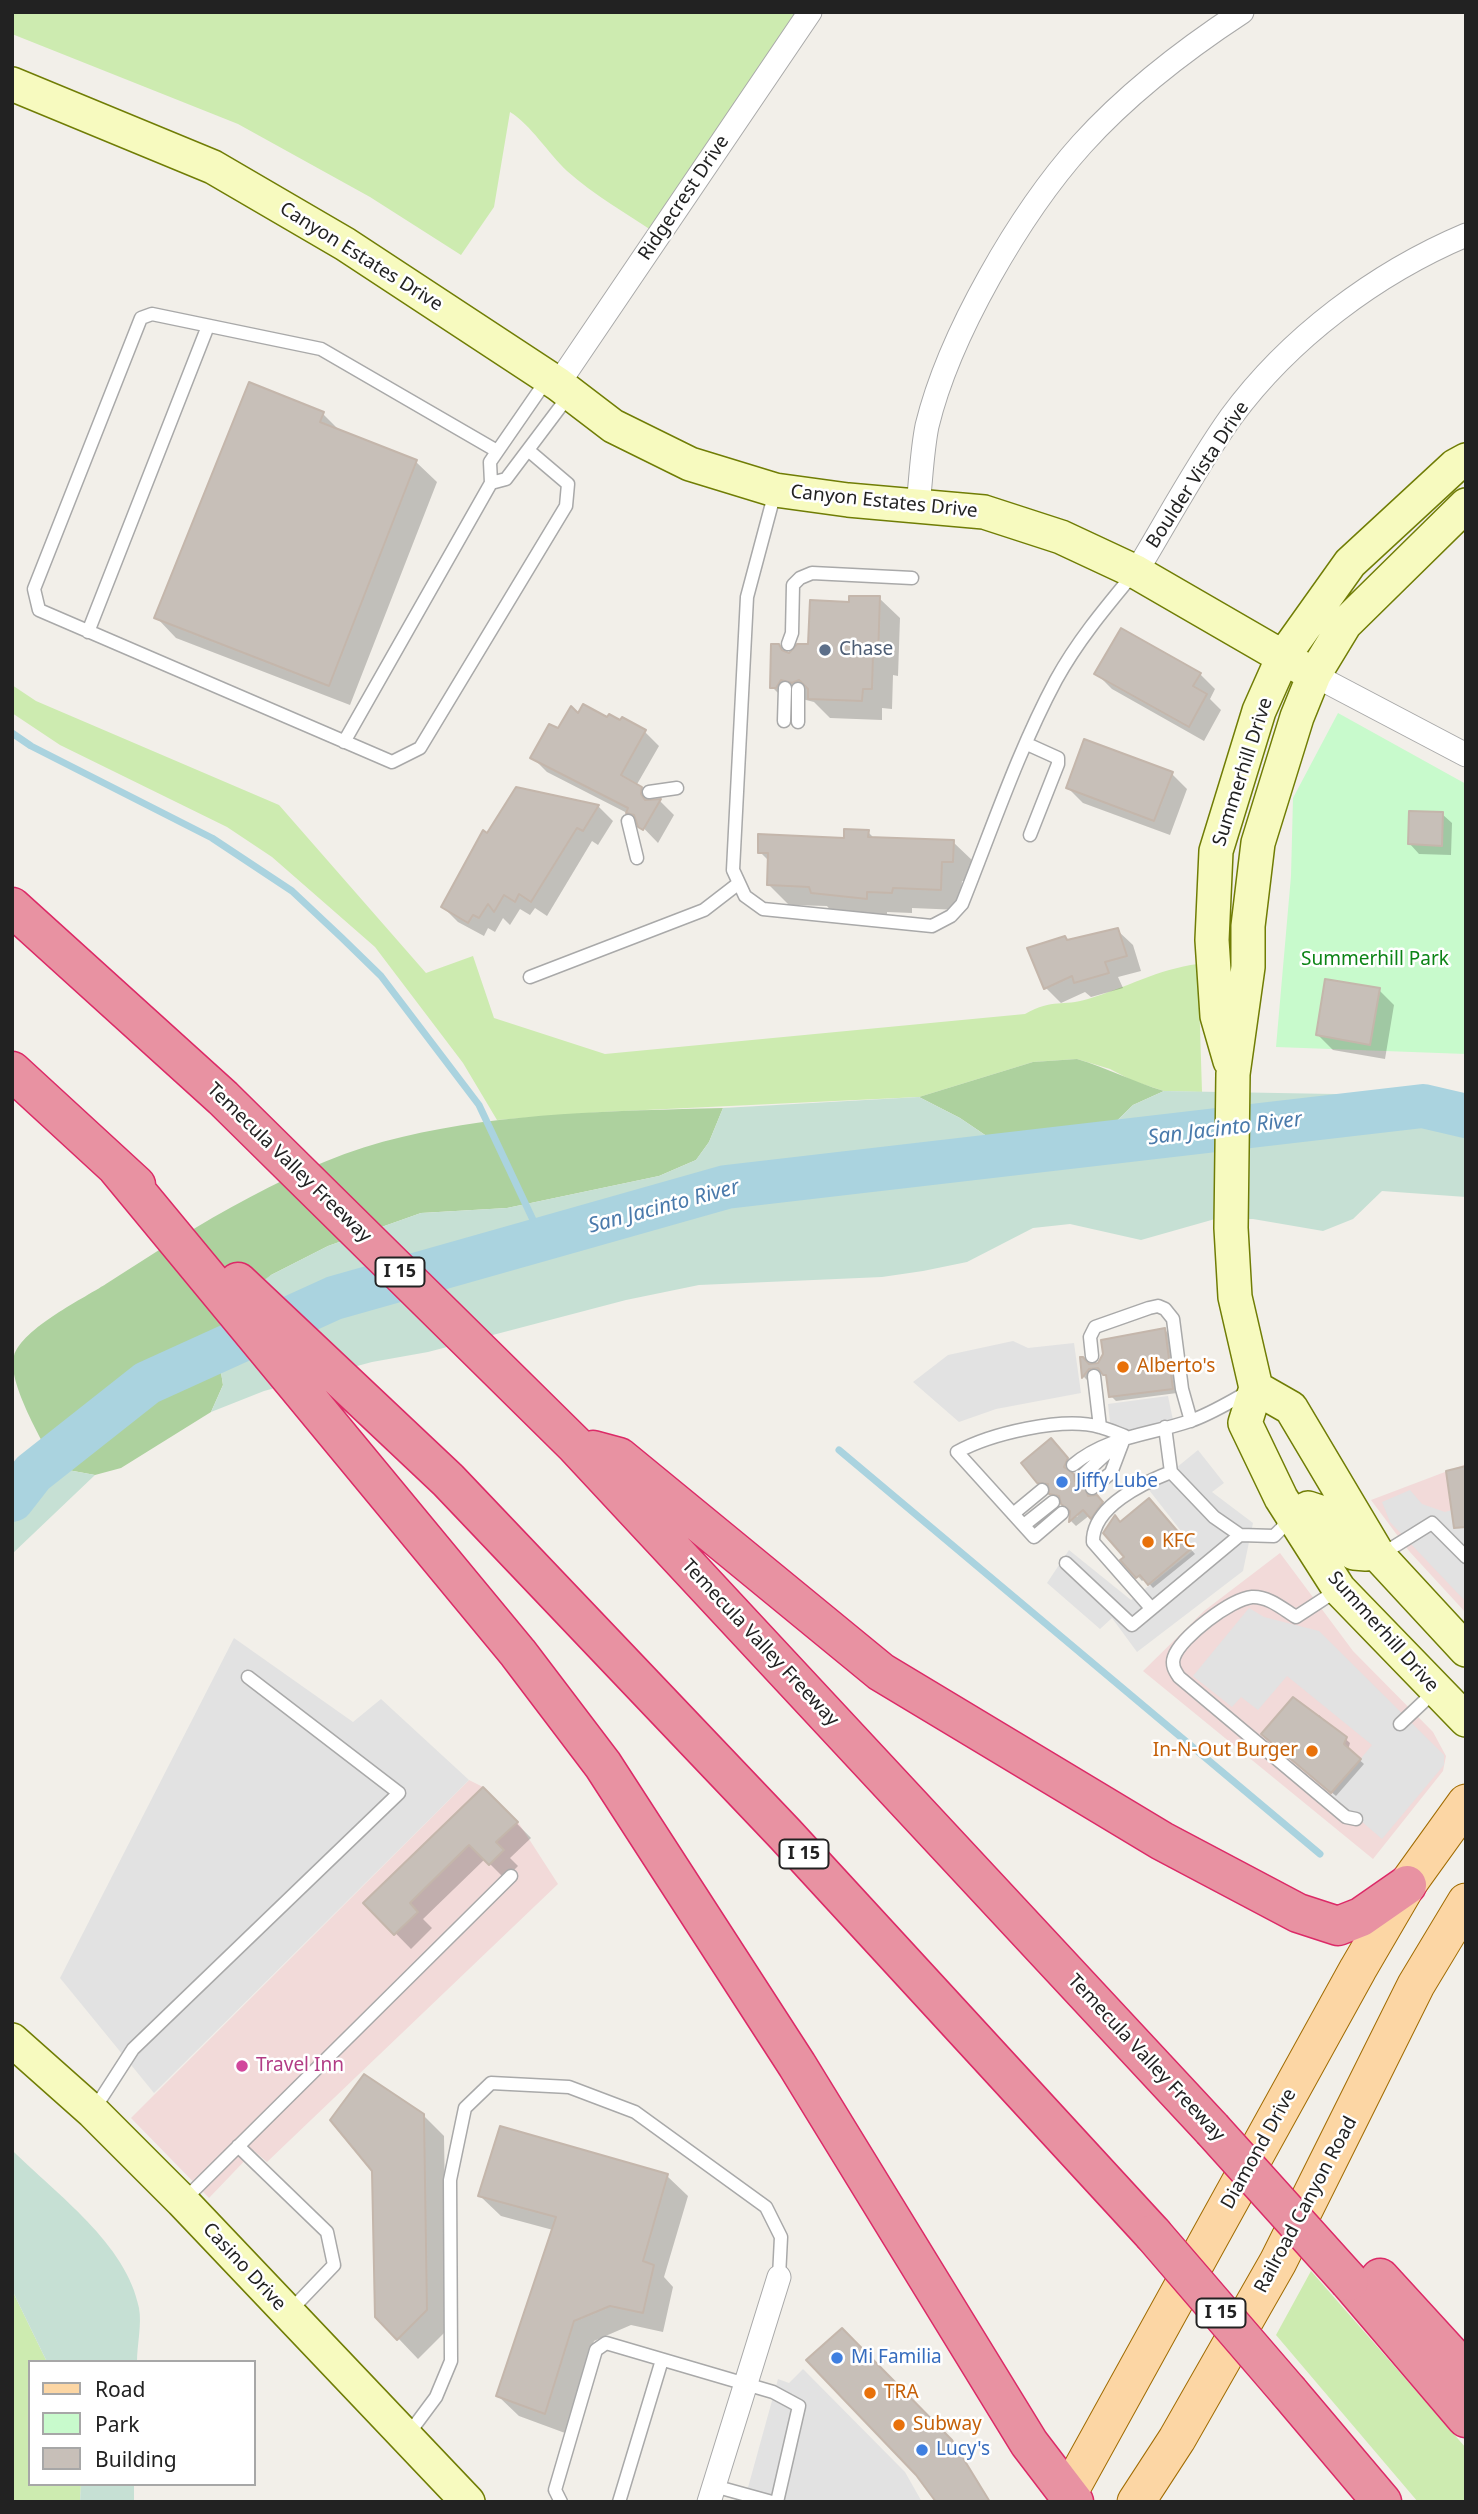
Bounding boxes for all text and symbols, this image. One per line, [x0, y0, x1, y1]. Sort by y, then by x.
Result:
street label: Ridgecrest Drive [634, 131, 734, 265]
street label: Canyon Estates Drive [275, 198, 447, 316]
street label: Boulder Vista Drive [1142, 397, 1254, 553]
street label: Canyon Estates Drive [789, 481, 979, 523]
place label: Chase [839, 639, 893, 661]
marker: Chase [817, 642, 833, 658]
street label: Summerhill Drive [1208, 695, 1278, 849]
park label: Summerhill Park [1301, 949, 1449, 971]
street label: Temecula Valley Freeway [202, 1078, 376, 1248]
water label: San Jacinto River [1146, 1107, 1304, 1151]
water label: San Jacinto River [586, 1175, 742, 1239]
road number: I 15 [376, 1258, 424, 1287]
place label: Alberto's [1137, 1356, 1215, 1378]
marker: Alberto's [1115, 1359, 1131, 1375]
place label: Jiffy Lube [1076, 1471, 1158, 1493]
marker: Jiffy Lube [1054, 1474, 1070, 1490]
place label: KFC [1162, 1531, 1196, 1553]
marker: KFC [1140, 1534, 1156, 1550]
street label: Temecula Valley Freeway [677, 1555, 843, 1731]
street label: Summerhill Drive [1323, 1567, 1443, 1697]
place label: In-N-Out Burger [1153, 1740, 1298, 1762]
marker: In-N-Out Burger [1304, 1743, 1320, 1759]
road number: I 15 [780, 1840, 828, 1868]
street label: Temecula Valley Freeway [1063, 1970, 1229, 2146]
place label: Travel Inn [256, 2055, 344, 2077]
marker: Travel Inn [234, 2058, 250, 2074]
street label: Diamond Drive [1217, 2085, 1301, 2213]
street label: Railroad Canyon Road [1250, 2113, 1362, 2297]
street label: Casino Drive [198, 2218, 290, 2316]
road number: I 15 [1196, 2298, 1246, 2328]
place label: Mi Familia [851, 2347, 942, 2369]
marker: Mi Familia [829, 2350, 845, 2366]
legend [28, 2360, 256, 2486]
text: Road [95, 2375, 145, 2403]
place label: TRA [884, 2382, 919, 2404]
marker: TRA [862, 2385, 878, 2401]
text: Park [95, 2410, 139, 2438]
place label: Subway [913, 2414, 982, 2436]
marker: Subway [891, 2417, 907, 2433]
place label: Lucy's [936, 2439, 990, 2461]
marker: Lucy's [914, 2442, 930, 2458]
text: Building [95, 2445, 177, 2473]

